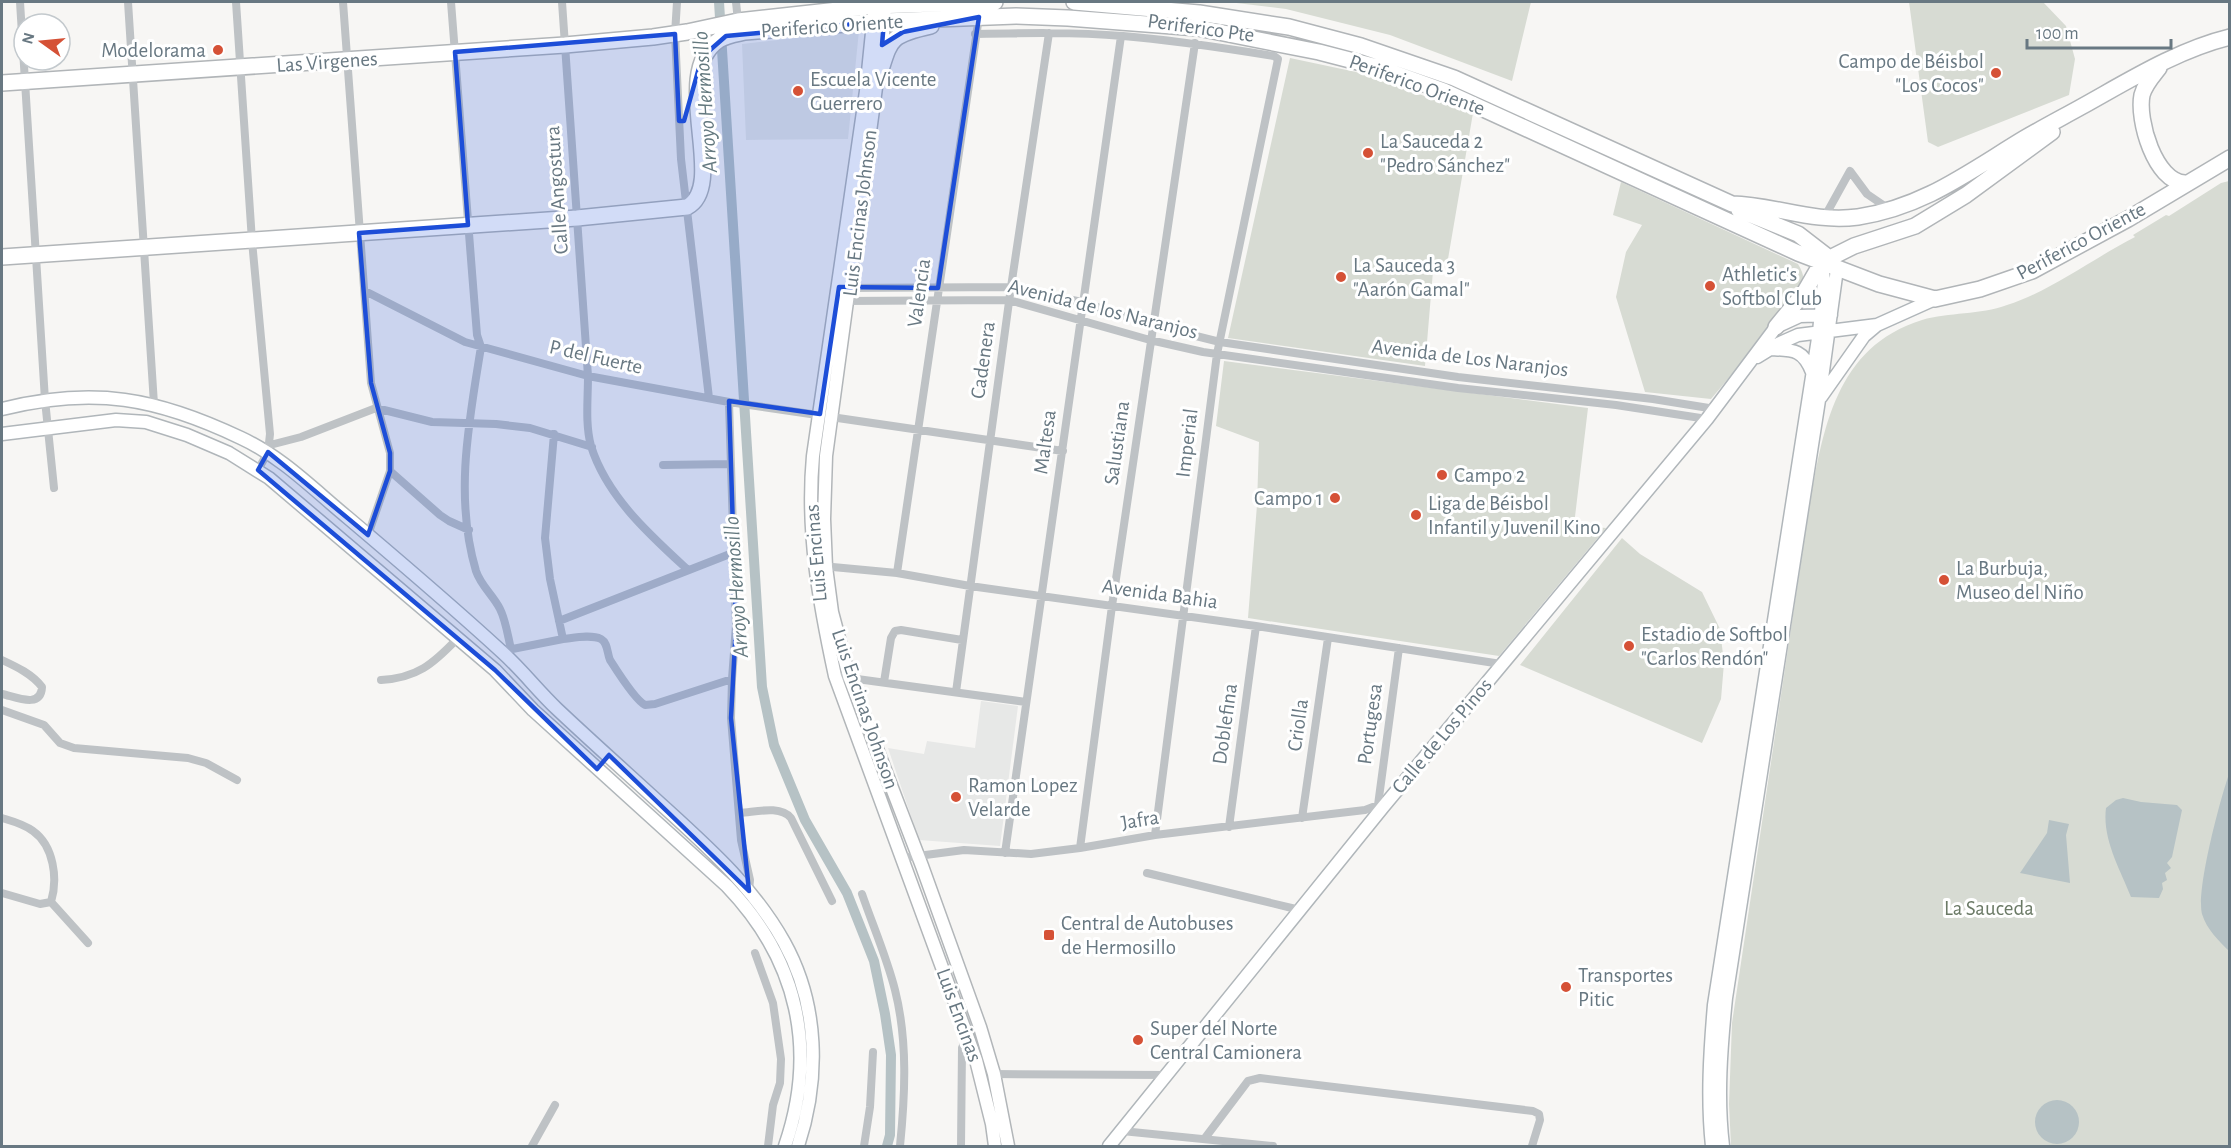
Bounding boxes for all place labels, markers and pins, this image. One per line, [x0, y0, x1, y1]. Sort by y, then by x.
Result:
place label: Modelorama [101, 40, 206, 61]
marker: Modelorama [211, 43, 225, 57]
place label: Campo de Béisbol "Los Cocos" [1838, 51, 1984, 96]
marker: Campo de Béisbol "Los Cocos" [1989, 66, 2003, 80]
place label: Escuela Vicente Guerrero [810, 69, 936, 114]
marker: Escuela Vicente Guerrero [791, 84, 805, 98]
place label: La Sauceda 2 "Pedro Sánchez" [1380, 131, 1510, 176]
marker: La Sauceda 2 "Pedro Sánchez" [1361, 146, 1375, 160]
place label: La Sauceda 3 "Aarón Gamal" [1353, 255, 1470, 300]
place label: Athletic's Softbol Club [1722, 264, 1822, 309]
marker: La Sauceda 3 "Aarón Gamal" [1334, 270, 1348, 284]
marker: Athletic's Softbol Club [1703, 279, 1717, 293]
place label: Campo 2 [1454, 465, 1525, 486]
marker: Campo 2 [1435, 468, 1449, 482]
place label: Campo 1 [1254, 488, 1323, 509]
marker: Campo 1 [1328, 491, 1342, 505]
place label: Liga de Béisbol Infantil y Juvenil Kino [1428, 493, 1601, 538]
marker: Liga de Béisbol Infantil y Juvenil Kino [1409, 508, 1423, 522]
place label: La Burbuja, Museo del Niño [1956, 558, 2084, 603]
marker: La Burbuja, Museo del Niño [1937, 573, 1951, 587]
place label: Estadio de Softbol "Carlos Rendón" [1641, 624, 1788, 669]
marker: Estadio de Softbol "Carlos Rendón" [1622, 639, 1636, 653]
place label: Ramon Lopez Velarde [968, 775, 1078, 820]
marker: Ramon Lopez Velarde [949, 790, 963, 804]
place label: Central de Autobuses de Hermosillo [1061, 913, 1234, 958]
marker: Central de Autobuses de Hermosillo [1042, 928, 1056, 942]
place label: Transportes Pitic [1578, 965, 1673, 1010]
marker: Transportes Pitic [1559, 980, 1573, 994]
place label: Super del Norte Central Camionera [1150, 1018, 1302, 1063]
marker: Super del Norte Central Camionera [1131, 1033, 1145, 1047]

